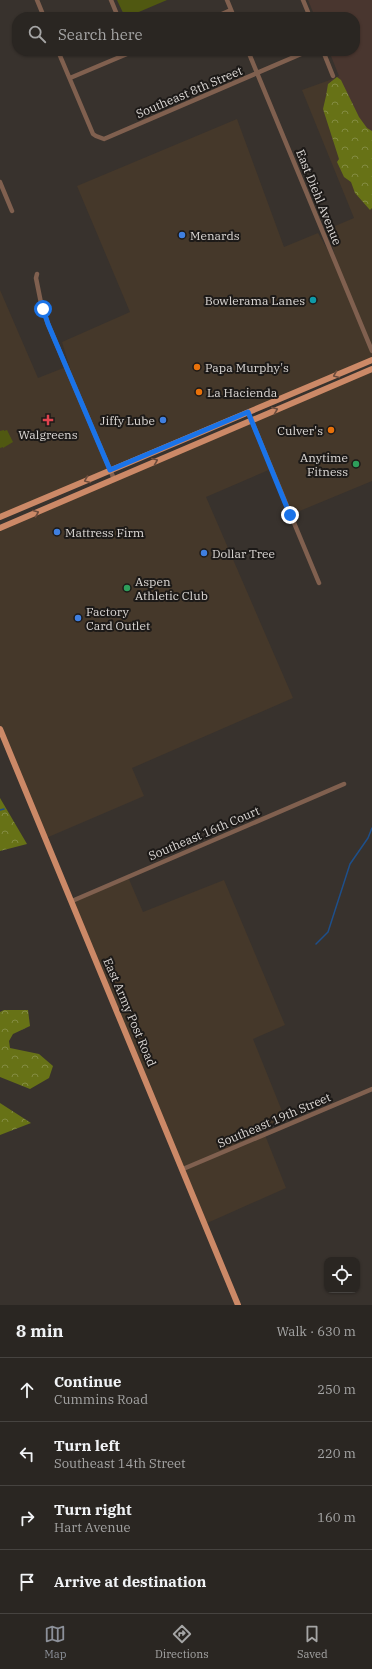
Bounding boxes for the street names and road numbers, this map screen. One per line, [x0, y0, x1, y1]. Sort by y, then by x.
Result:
street label: Southeast 8th Street [133, 63, 245, 121]
street label: East Diehl Avenue [293, 147, 345, 247]
street label: Southeast 16th Court [146, 803, 262, 863]
street label: East Army Post Road [100, 955, 160, 1069]
street label: Southeast 19th Street [215, 1089, 333, 1151]

